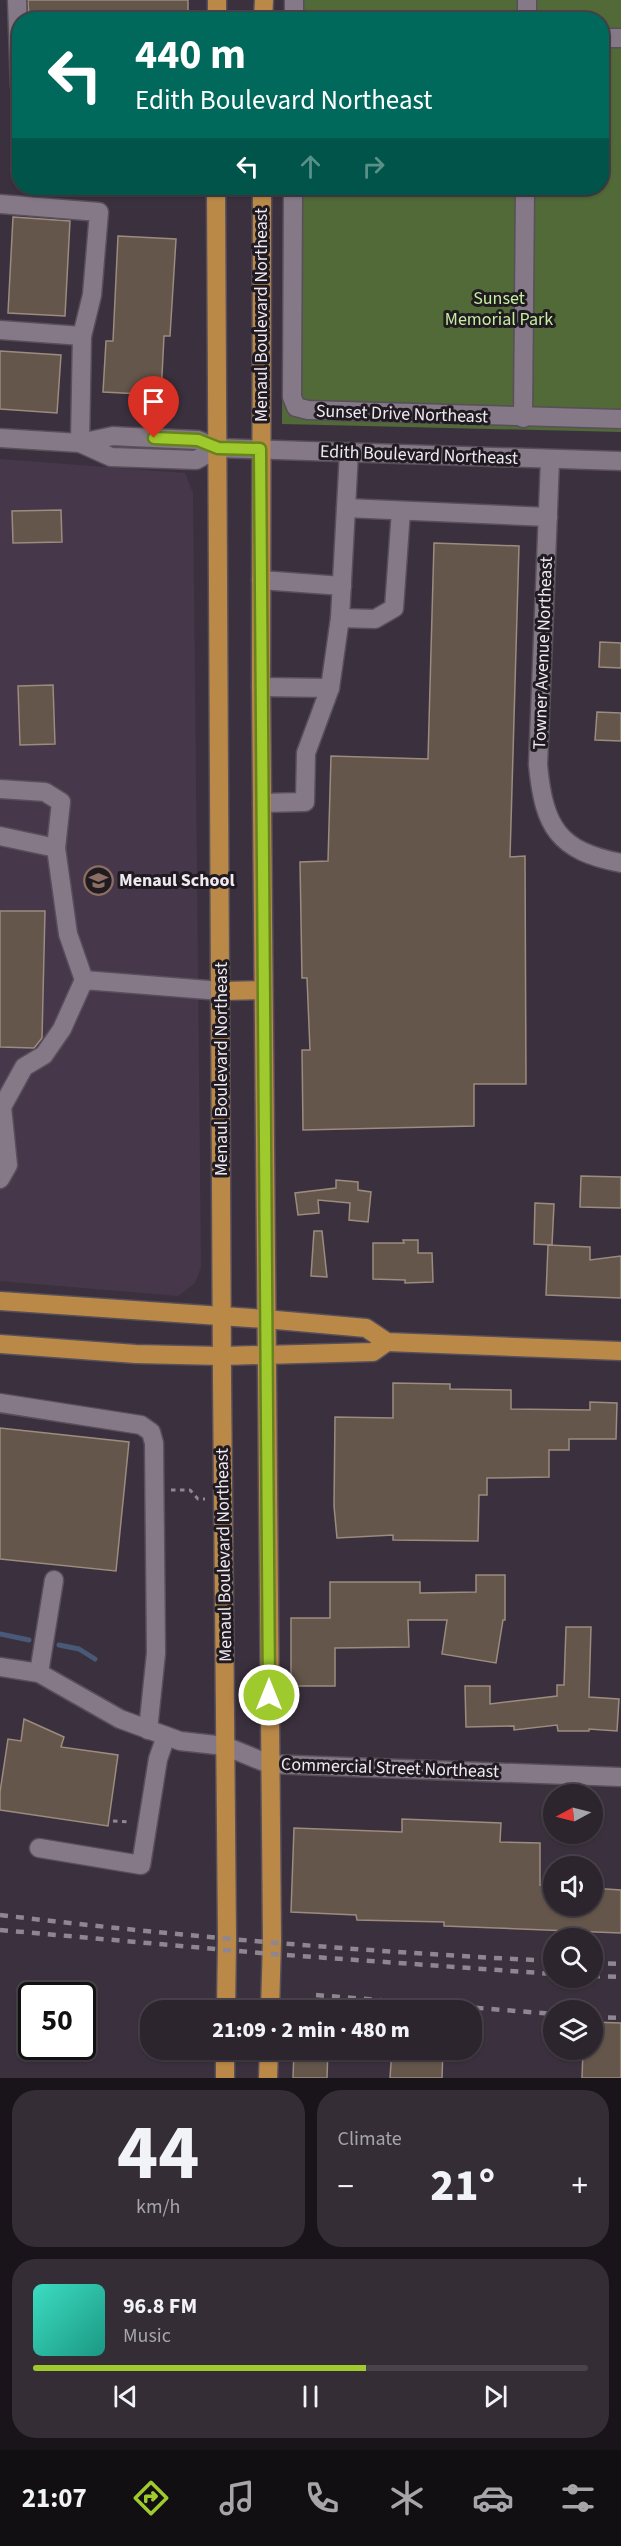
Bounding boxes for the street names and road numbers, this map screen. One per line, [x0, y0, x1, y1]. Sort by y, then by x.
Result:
street label: Menaul Boulevard Northeast [249, 208, 274, 422]
street label: Sunset Drive Northeast [315, 398, 489, 430]
street label: Edith Boulevard Northeast [319, 439, 519, 471]
street label: Towner Avenue Northeast [527, 556, 559, 750]
street label: Menaul Boulevard Northeast [209, 962, 234, 1176]
street label: Menaul Boulevard Northeast [210, 1448, 238, 1662]
street label: Commercial Street Northeast [281, 1752, 499, 1784]

